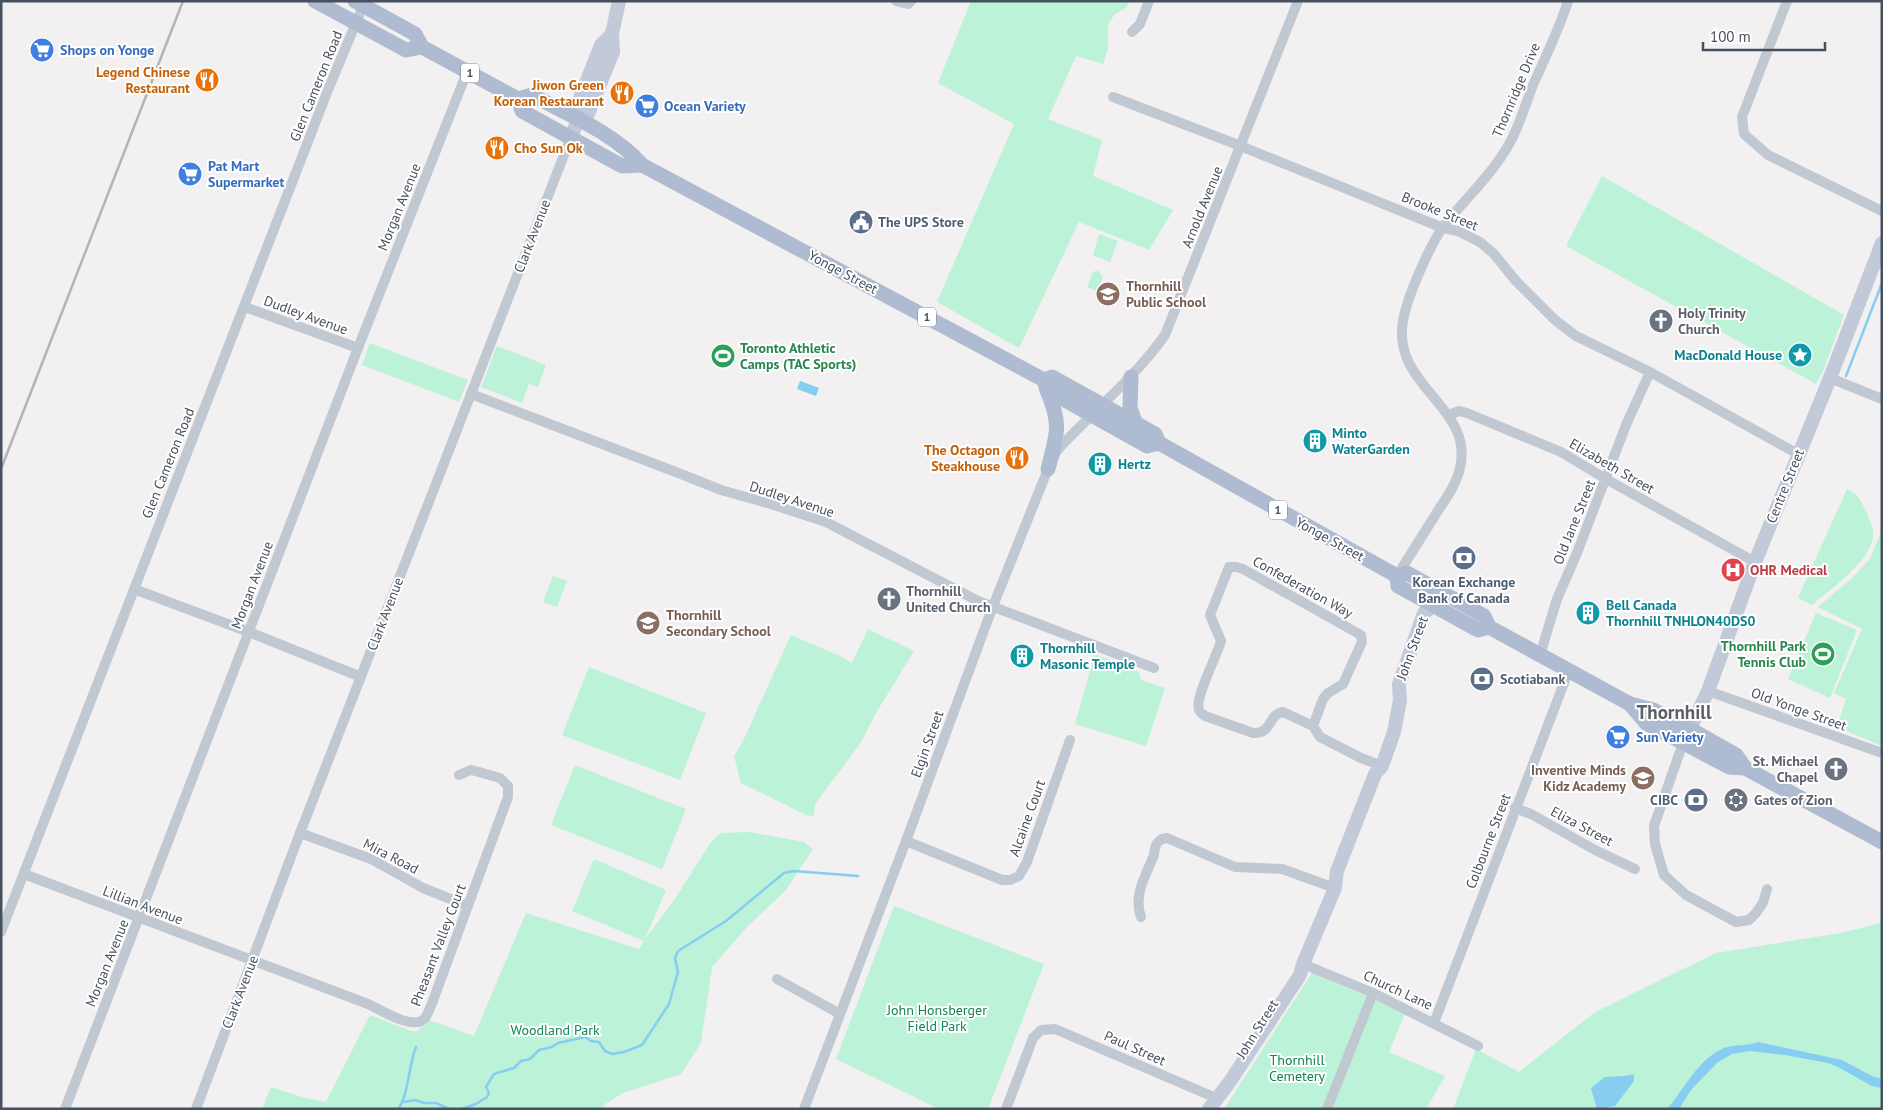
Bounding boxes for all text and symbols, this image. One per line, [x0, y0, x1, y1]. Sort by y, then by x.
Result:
scale bar [1703, 20, 1826, 52]
text: 100 m [1710, 27, 1751, 46]
street label: Glen Cameron Road [286, 28, 346, 144]
supermarket icon: Shops on Yonge [29, 37, 55, 63]
street label: Thornridge Drive [1488, 40, 1544, 140]
place label: Shops on Yonge [60, 41, 154, 59]
place label: Legend Chinese Restaurant [96, 63, 190, 97]
road number: 1 [461, 64, 479, 82]
restaurant icon: Legend Chinese Restaurant [194, 67, 220, 93]
place label: Jiwon Green Korean Restaurant [494, 76, 604, 110]
restaurant icon: Jiwon Green Korean Restaurant [609, 80, 635, 106]
supermarket icon: Ocean Variety [634, 93, 660, 119]
place label: Ocean Variety [664, 97, 746, 115]
restaurant icon: Cho Sun Ok [484, 135, 510, 161]
place label: Cho Sun Ok [514, 139, 583, 157]
place label: Pat Mart Supermarket [208, 157, 284, 191]
supermarket icon: Pat Mart Supermarket [177, 161, 203, 187]
street label: Morgan Avenue [373, 161, 425, 253]
street label: Arnold Avenue [1177, 163, 1227, 251]
street label: Brooke Street [1399, 187, 1481, 235]
street label: Clark Avenue [510, 197, 554, 275]
public building icon: The UPS Store [848, 209, 874, 235]
place label: The UPS Store [878, 213, 964, 231]
street label: Yonge Street [805, 246, 881, 298]
place label: Thornhill Public School [1126, 277, 1207, 311]
school or university icon: Thornhill Public School [1095, 281, 1121, 307]
street label: Dudley Avenue [261, 291, 351, 339]
place label: Holy Trinity Church [1678, 304, 1746, 338]
road number: 1 [918, 308, 936, 326]
church icon: Holy Trinity Church [1648, 308, 1674, 334]
place label: Toronto Athletic Camps (TAC Sports) [740, 339, 856, 373]
place icon: MacDonald House [1787, 342, 1813, 368]
sports icon: Toronto Athletic Camps (TAC Sports) [710, 343, 736, 369]
place label: MacDonald House [1674, 346, 1782, 364]
street label: Glen Cameron Road [138, 405, 198, 521]
place label: Minto WaterGarden [1332, 424, 1410, 458]
building icon: Minto WaterGarden [1302, 428, 1328, 454]
street label: Elizabeth Street [1566, 434, 1658, 498]
place label: The Octagon Steakhouse [924, 441, 1000, 475]
restaurant icon: The Octagon Steakhouse [1004, 445, 1030, 471]
street label: Centre Street [1762, 446, 1808, 526]
building icon: Hertz [1087, 451, 1113, 477]
place label: Hertz [1118, 455, 1151, 473]
street label: Dudley Avenue [747, 477, 837, 521]
street label: Old Jane Street [1549, 477, 1599, 567]
road number: 1 [1269, 500, 1287, 520]
street label: Yonge Street [1292, 513, 1368, 565]
street label: Morgan Avenue [227, 539, 277, 631]
bank icon: Korean Exchange Bank of Canada [1451, 545, 1477, 571]
street label: Confederation Way [1250, 552, 1357, 622]
hospital icon: OHR Medical [1720, 557, 1746, 583]
place label: OHR Medical [1750, 561, 1828, 579]
place label: Korean Exchange Bank of Canada [1413, 573, 1515, 607]
street label: Clark Avenue [363, 575, 407, 653]
place label: Thornhill United Church [906, 582, 991, 616]
church icon: Thornhill United Church [876, 586, 902, 612]
place label: Bell Canada Thornhill TNHLON40DS0 [1606, 596, 1755, 630]
building icon: Bell Canada Thornhill TNHLON40DS0 [1575, 600, 1601, 626]
place label: Thornhill Secondary School [666, 606, 772, 640]
school or university icon: Thornhill Secondary School [635, 610, 661, 636]
street label: John Street [1392, 613, 1432, 683]
place label: Thornhill Park Tennis Club [1721, 637, 1806, 671]
place label: Thornhill Masonic Temple [1040, 639, 1135, 673]
sports icon: Thornhill Park Tennis Club [1810, 641, 1836, 667]
building icon: Thornhill Masonic Temple [1009, 643, 1035, 669]
bank icon: Scotiabank [1469, 666, 1495, 692]
place label: Scotiabank [1500, 670, 1565, 688]
street label: Old Yonge Street [1749, 683, 1849, 735]
district label: Thornhill [1636, 700, 1712, 724]
street label: Elgin Street [907, 708, 948, 780]
supermarket icon: Sun Variety [1605, 724, 1631, 750]
place label: Sun Variety [1636, 728, 1704, 746]
place label: St. Michael Chapel [1753, 752, 1819, 786]
church icon: St. Michael Chapel [1823, 756, 1849, 782]
place label: Inventive Minds Kidz Academy [1531, 761, 1626, 795]
school or university icon: Inventive Minds Kidz Academy [1630, 765, 1656, 791]
street label: Alcaine Court [1005, 777, 1049, 859]
bank icon: CIBC [1683, 787, 1709, 813]
synagogue icon: Gates of Zion [1723, 787, 1749, 813]
street label: Colbourne Street [1462, 791, 1515, 891]
place label: CIBC [1650, 791, 1678, 809]
place label: Gates of Zion [1754, 791, 1833, 809]
street label: Eliza Street [1548, 802, 1616, 850]
street label: Mira Road [360, 834, 422, 878]
street label: Lillian Avenue [100, 881, 186, 929]
street label: Pheasant Valley Court [406, 881, 470, 1009]
street label: Morgan Avenue [81, 917, 133, 1009]
street label: Clark Avenue [218, 953, 262, 1031]
street label: Church Lane [1361, 966, 1435, 1014]
street label: John Street [1231, 996, 1282, 1063]
park label: John Honsberger Field Park [886, 1001, 987, 1035]
park label: Woodland Park [510, 1021, 600, 1039]
street label: Paul Street [1101, 1026, 1169, 1070]
park label: Thornhill Cemetery [1269, 1051, 1326, 1085]

